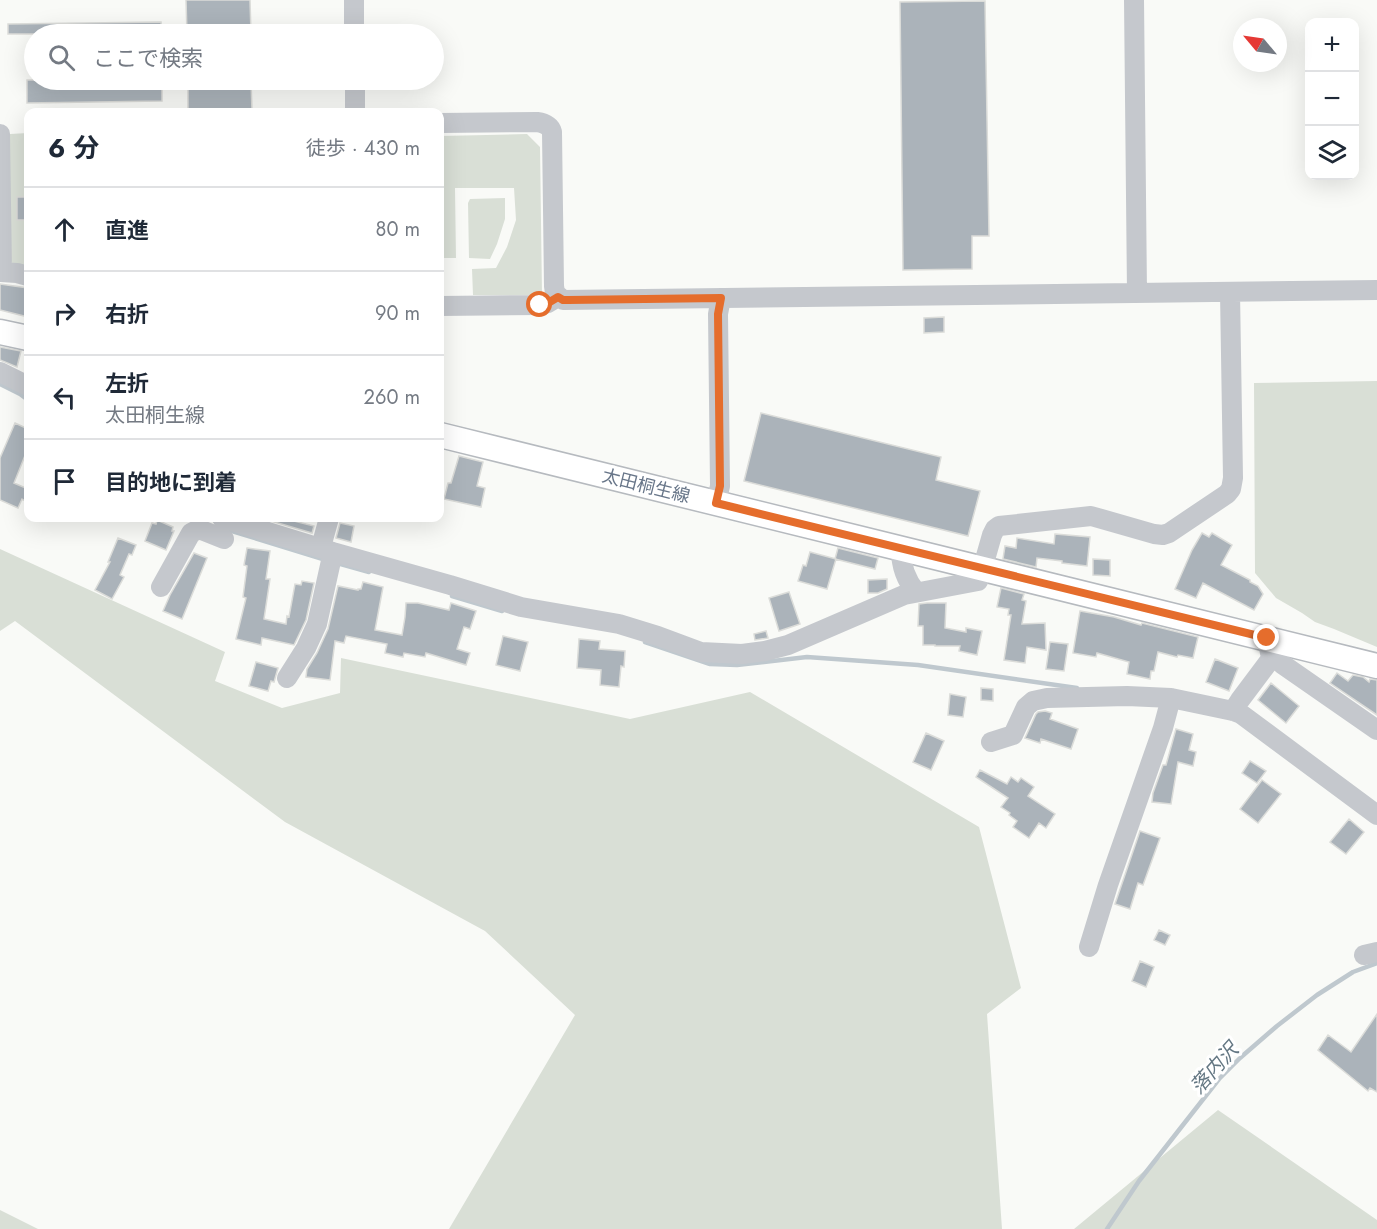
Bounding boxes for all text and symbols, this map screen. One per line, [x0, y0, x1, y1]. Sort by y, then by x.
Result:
north arrow [1233, 18, 1287, 72]
map controls [1305, 18, 1359, 180]
button: + [1305, 18, 1359, 72]
search box [24, 24, 444, 90]
icon: search [45, 41, 78, 74]
text: ここで検索 [93, 42, 203, 74]
button: − [1305, 72, 1359, 126]
button: layers [1305, 126, 1359, 180]
text: 6 分 [48, 129, 99, 167]
text: 徒歩 · 430 m [306, 134, 420, 163]
icon: ahead [48, 213, 81, 246]
text: 直進 [105, 214, 149, 246]
text: 80 m [375, 215, 420, 244]
route start [526, 291, 552, 317]
icon: right [48, 297, 81, 330]
text: 右折 [105, 298, 149, 330]
text: 90 m [375, 299, 420, 328]
text: 左折 [105, 367, 149, 399]
icon: left [48, 381, 81, 414]
text: 260 m [364, 383, 420, 412]
text: 太田桐生線 [105, 401, 205, 430]
street label: 太田桐生線 [599, 462, 693, 510]
icon: arrive [48, 465, 81, 498]
text: 目的地に到着 [105, 466, 237, 498]
route end [1253, 624, 1279, 650]
water label: 落内沢 [1184, 1034, 1247, 1100]

